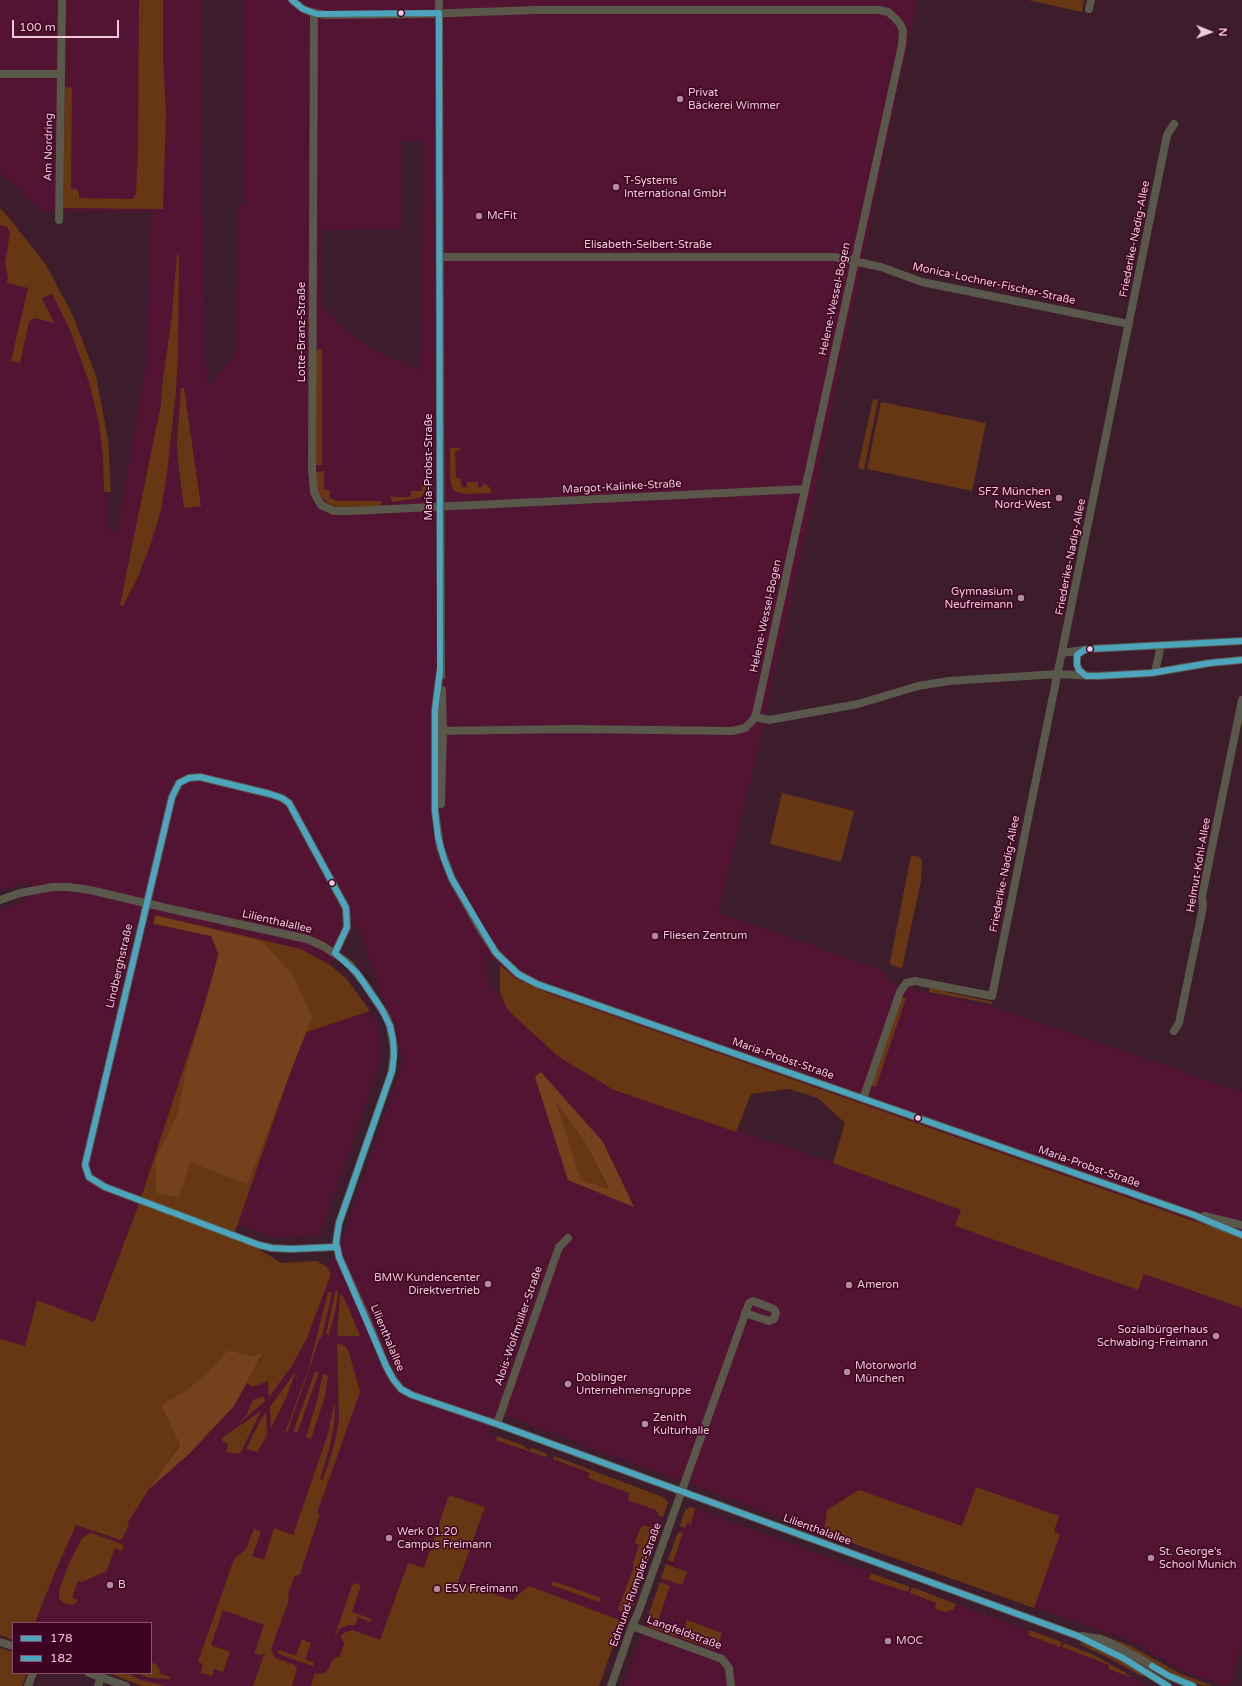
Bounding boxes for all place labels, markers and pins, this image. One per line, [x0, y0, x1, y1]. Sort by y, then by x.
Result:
unlabelled marker [396, 8, 406, 18]
place label: Privat Bäckerei Wimmer [688, 86, 780, 112]
marker: Privat Bäckerei Wimmer [675, 94, 685, 104]
place label: T-Systems International GmbH [624, 174, 727, 200]
marker: T-Systems International GmbH [611, 182, 621, 192]
place label: McFit [487, 209, 517, 223]
marker: McFit [474, 211, 484, 221]
place label: SFZ München Nord-West [978, 485, 1051, 511]
marker: SFZ München Nord-West [1054, 493, 1064, 503]
place label: Gymnasium Neufreimann [945, 585, 1013, 611]
marker: Gymnasium Neufreimann [1016, 593, 1026, 603]
unlabelled marker [1085, 644, 1095, 654]
unlabelled marker [327, 878, 337, 888]
place label: Fliesen Zentrum [663, 929, 747, 943]
marker: Fliesen Zentrum [650, 931, 660, 941]
unlabelled marker [913, 1113, 923, 1123]
place label: BMW Kundencenter Direktvertrieb [374, 1271, 480, 1297]
place label: Ameron [857, 1278, 899, 1292]
marker: BMW Kundencenter Direktvertrieb [483, 1279, 493, 1289]
marker: Ameron [844, 1280, 854, 1290]
place label: Sozialbürgerhaus Schwabing-Freimann [1097, 1323, 1208, 1349]
marker: Sozialbürgerhaus Schwabing-Freimann [1211, 1331, 1221, 1341]
place label: Motorworld München [855, 1359, 916, 1385]
marker: Motorworld München [842, 1367, 852, 1377]
place label: Doblinger Unternehmensgruppe [576, 1371, 691, 1397]
marker: Doblinger Unternehmensgruppe [563, 1379, 573, 1389]
place label: Zenith Kulturhalle [653, 1411, 710, 1437]
marker: Zenith Kulturhalle [640, 1419, 650, 1429]
place label: Werk 01.20 Campus Freimann [397, 1525, 492, 1551]
marker: Werk 01.20 Campus Freimann [384, 1533, 394, 1543]
place label: St. George’s School Munich [1159, 1545, 1236, 1571]
marker: St. George’s School Munich [1146, 1553, 1156, 1563]
place label: B [118, 1578, 126, 1592]
marker: B [105, 1580, 115, 1590]
place label: ESV Freimann [445, 1582, 518, 1596]
marker: ESV Freimann [432, 1584, 442, 1594]
place label: MOC [896, 1634, 923, 1648]
marker: MOC [883, 1636, 893, 1646]

